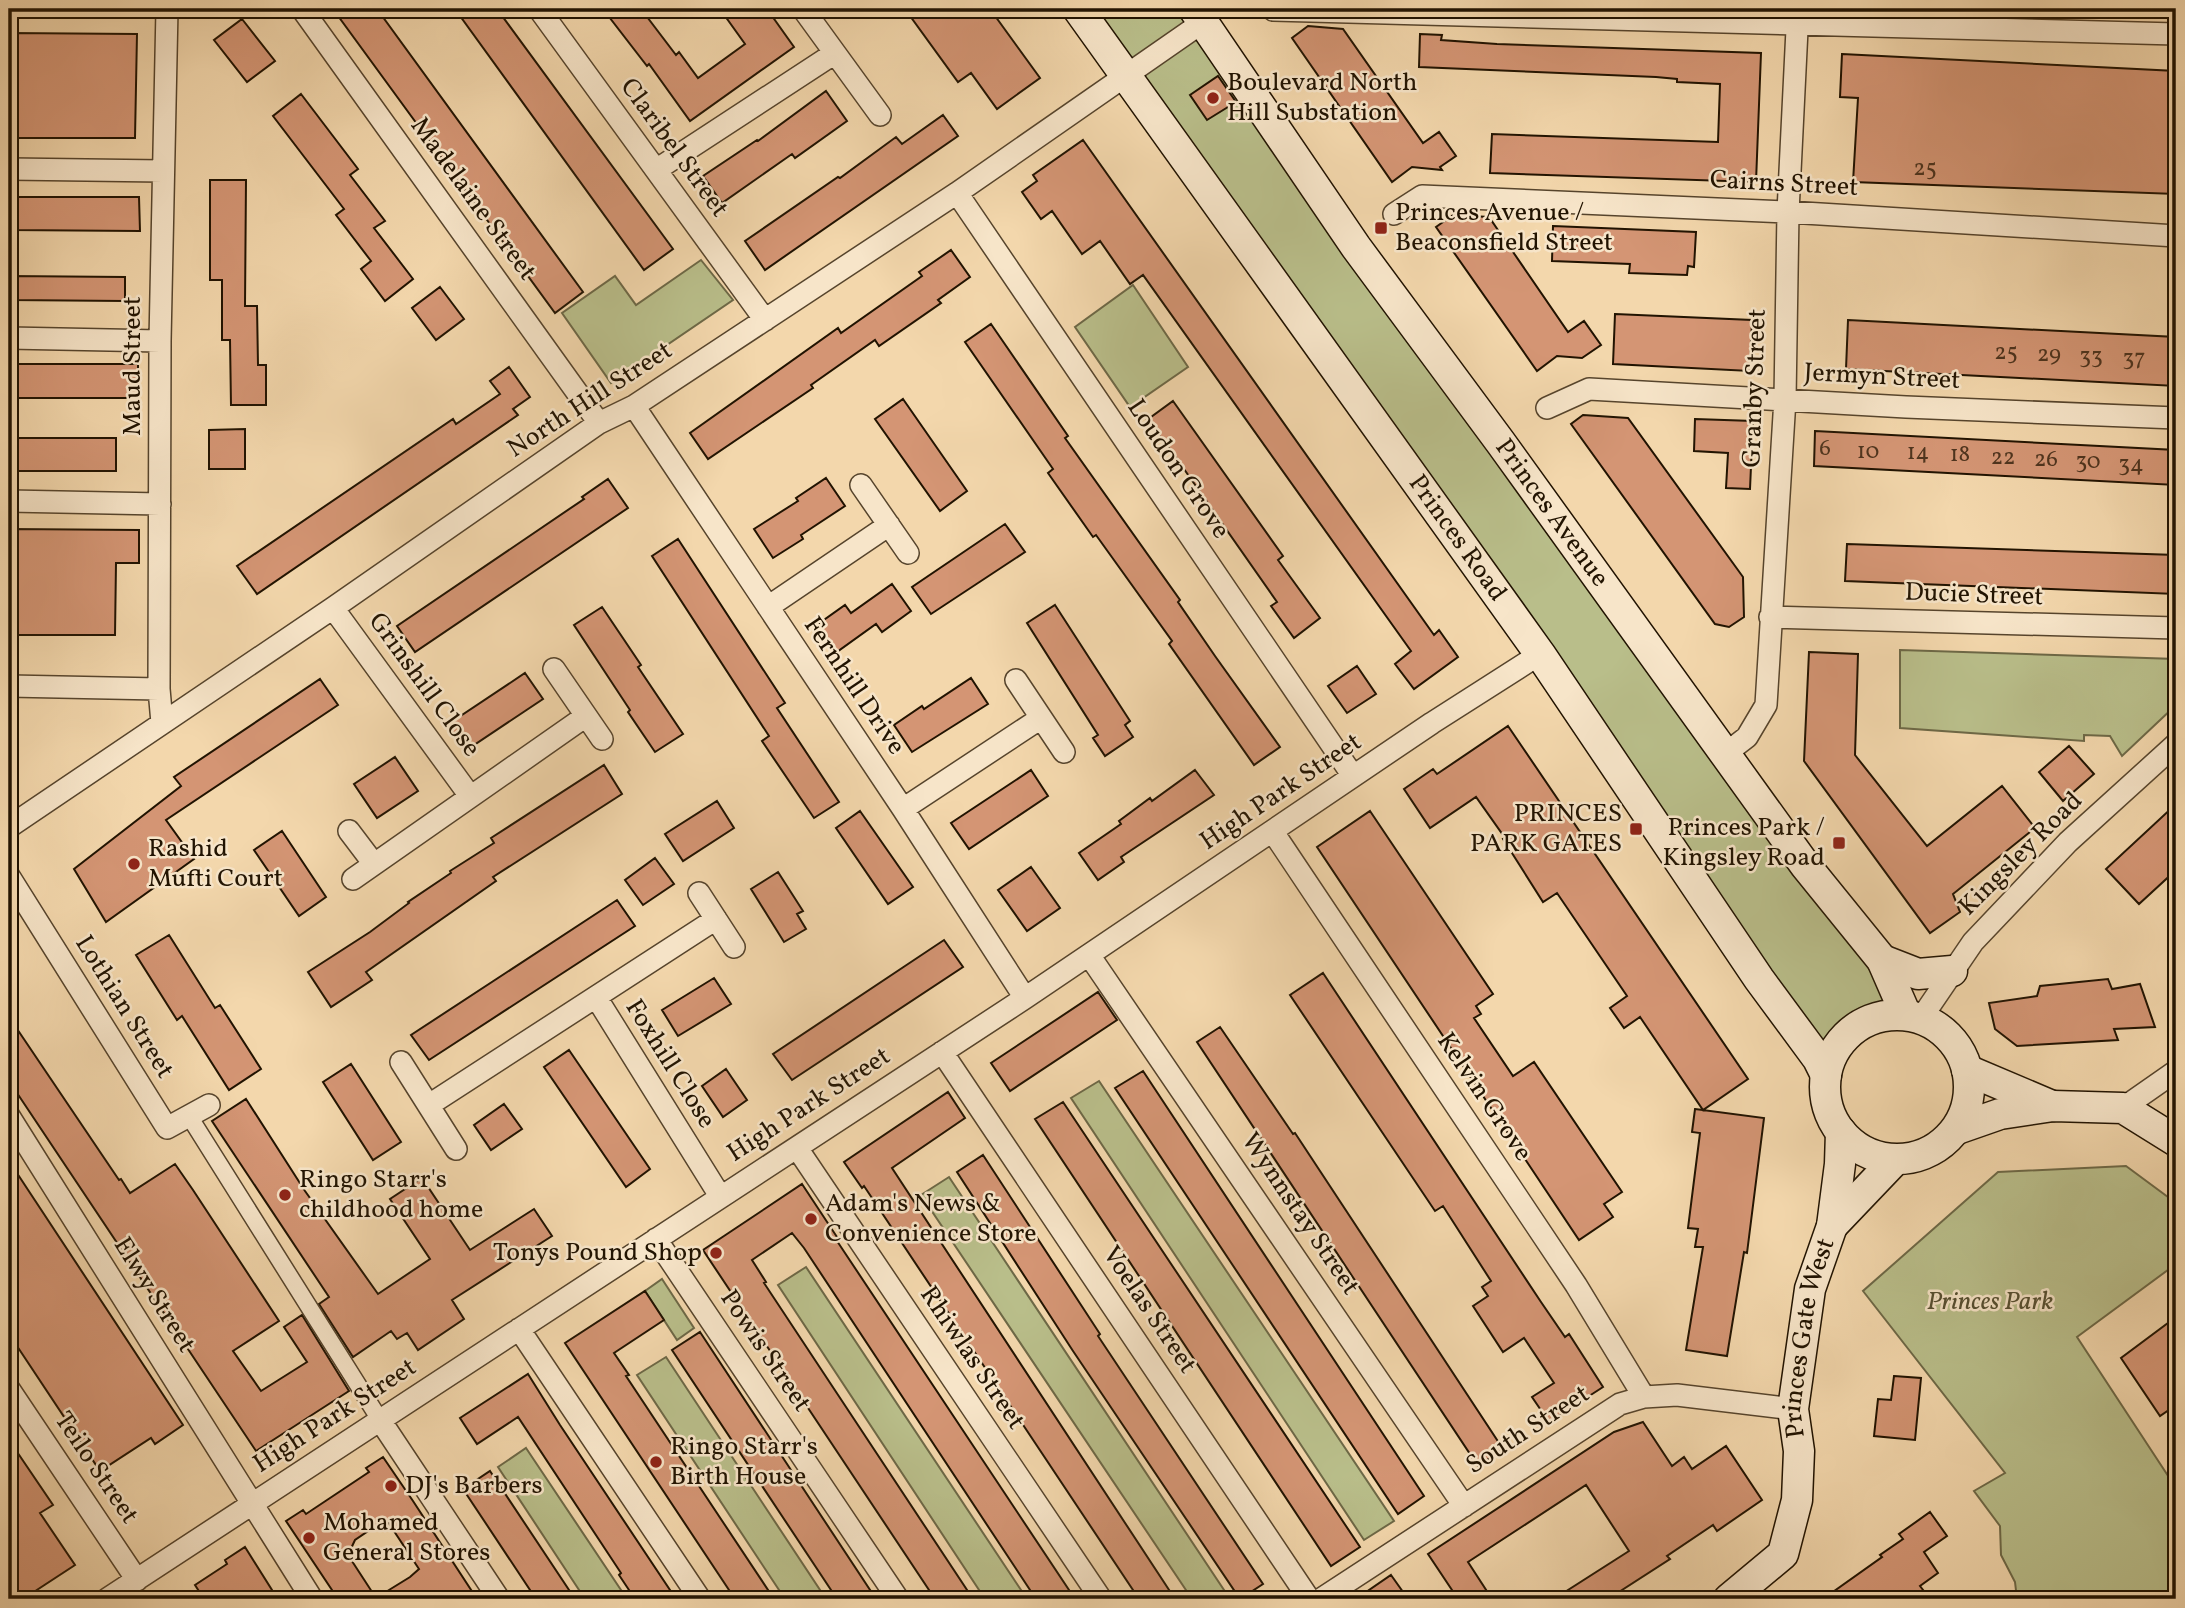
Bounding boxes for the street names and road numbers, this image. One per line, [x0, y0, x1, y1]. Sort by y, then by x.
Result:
street label: Claribel Street [611, 71, 737, 225]
street label: Madelaine Street [401, 110, 545, 288]
street label: Cairns Street [1709, 162, 1859, 206]
street label: Maud Street [115, 296, 151, 436]
street label: Granby Street [1734, 308, 1776, 468]
street label: North Hill Street [500, 333, 680, 467]
street label: Jermyn Street [1803, 355, 1961, 399]
street label: Loudon Grove [1118, 392, 1238, 546]
street label: Princes Avenue [1486, 432, 1617, 594]
street label: Princes Road [1399, 467, 1515, 609]
street label: Ducie Street [1904, 575, 2044, 615]
street label: Grinshill Close [359, 605, 489, 765]
street label: Fernhill Drive [794, 610, 914, 762]
street label: High Park Street [1193, 725, 1369, 859]
street label: Kingsley Road [1951, 784, 2091, 924]
street label: Lothian Street [66, 928, 182, 1086]
street label: Foxhill Close [616, 992, 724, 1136]
street label: Kelvin Grove [1428, 1025, 1540, 1169]
street label: High Park Street [720, 1039, 898, 1171]
street label: Wynnstay Street [1232, 1126, 1368, 1302]
street label: Elwy Street [104, 1230, 204, 1360]
street label: Princes Gate West [1775, 1233, 1844, 1441]
street label: Voelas Street [1093, 1239, 1205, 1381]
street label: Rhiwlas Street [911, 1279, 1033, 1437]
street label: Powis Street [711, 1283, 819, 1419]
street label: High Park Street [246, 1350, 424, 1482]
street label: South Street [1459, 1377, 1597, 1483]
street label: Teilo Street [45, 1405, 147, 1531]

